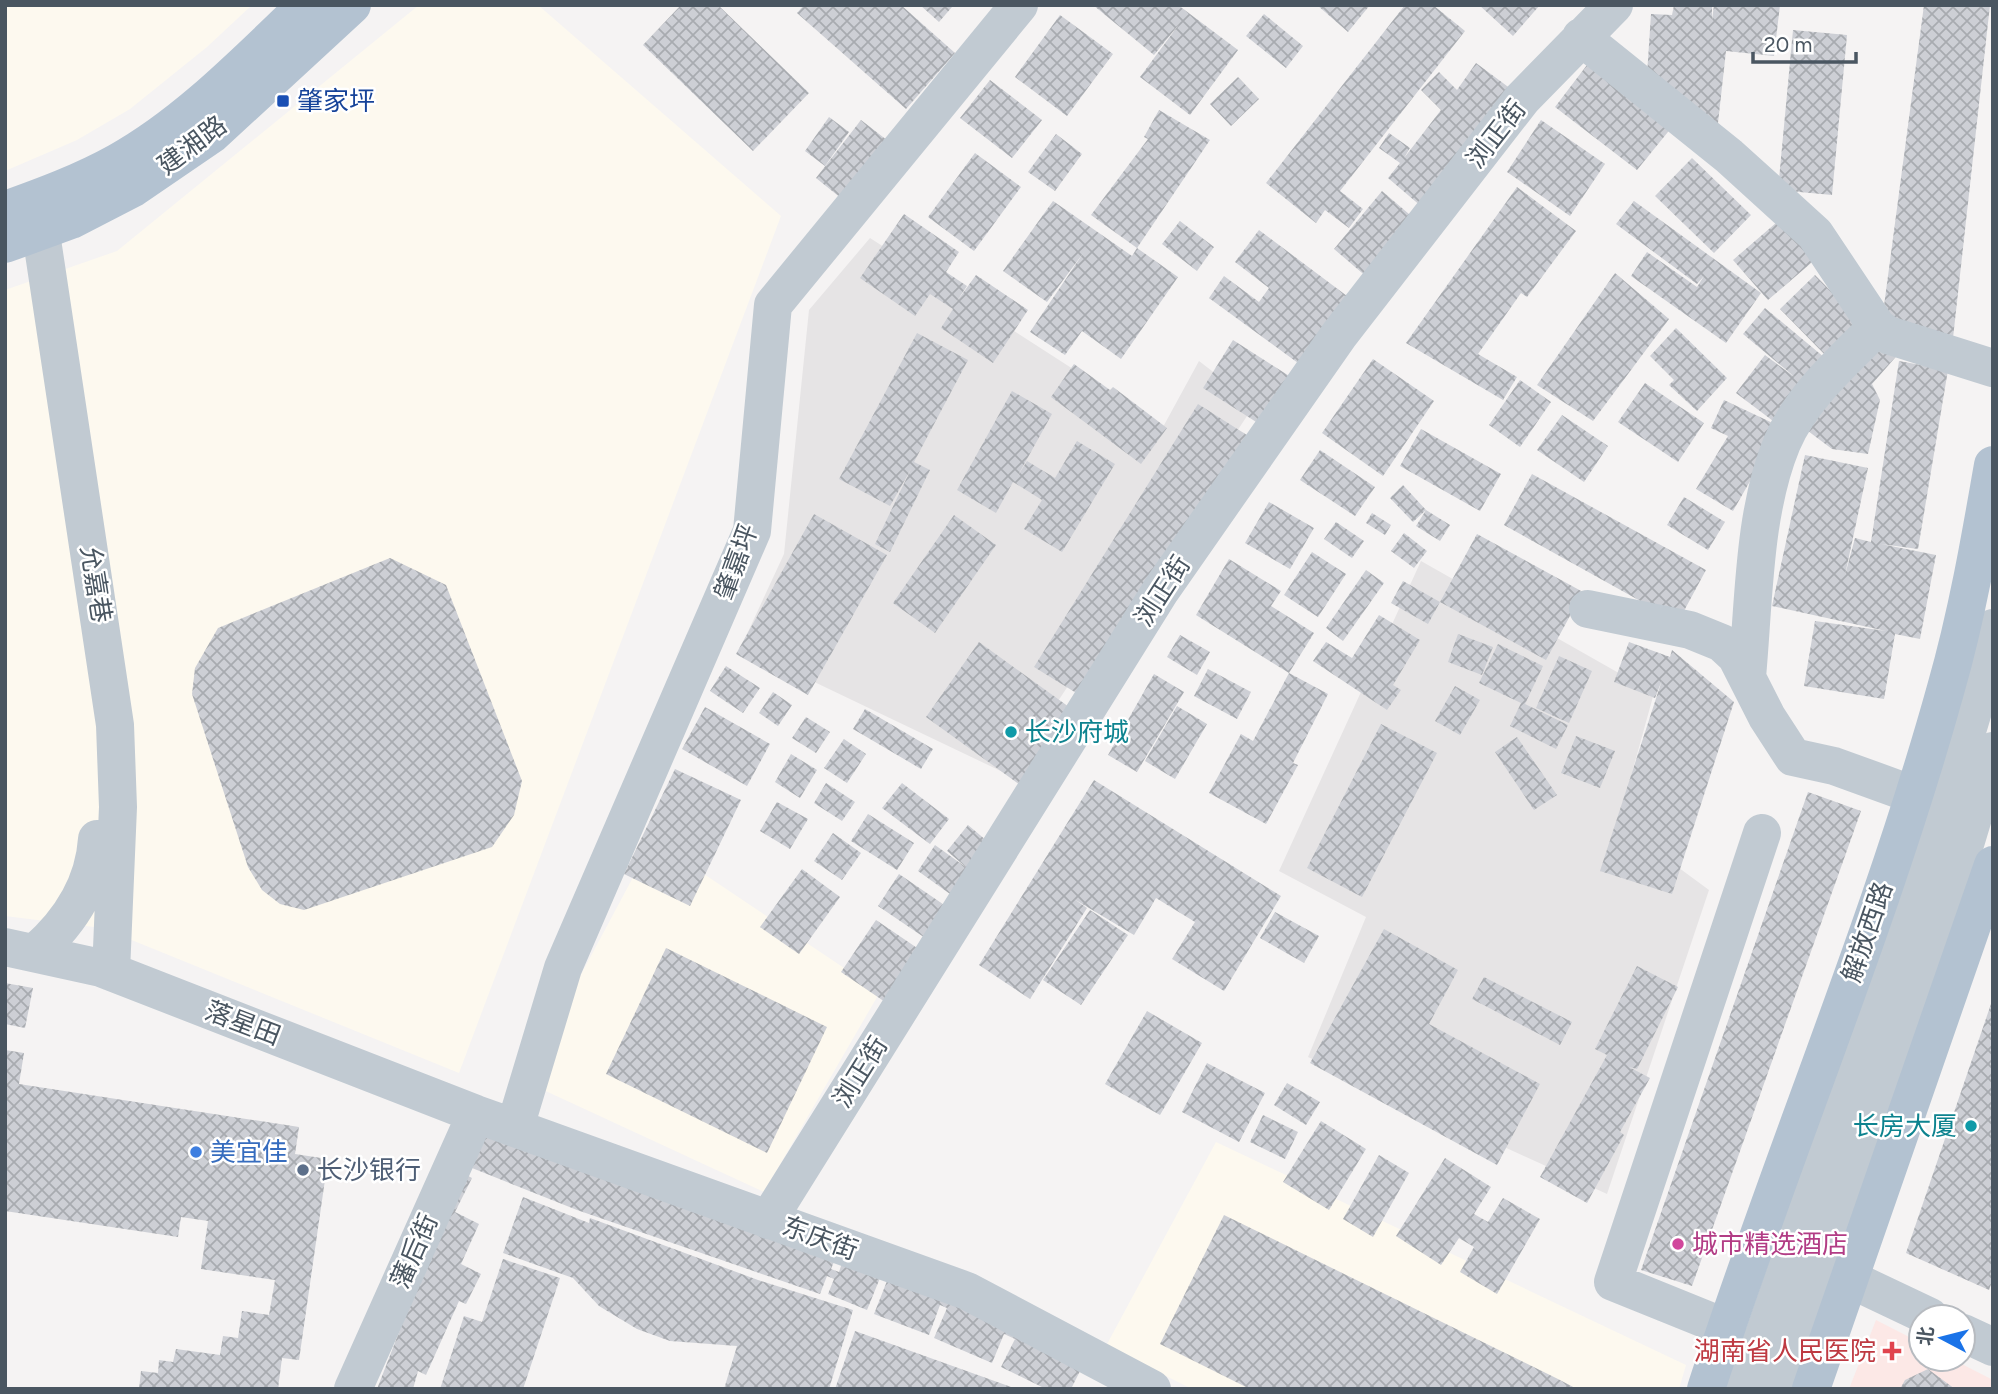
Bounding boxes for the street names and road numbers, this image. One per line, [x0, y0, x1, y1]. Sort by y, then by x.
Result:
street label: 浏正街 [1459, 93, 1533, 175]
street label: 建湘路 [151, 109, 233, 181]
street label: 肇嘉坪 [708, 520, 764, 604]
street label: 允嘉巷 [74, 543, 118, 625]
street label: 浏正街 [1127, 550, 1197, 632]
street label: 解放西路 [1835, 878, 1899, 986]
street label: 落星田 [201, 994, 285, 1052]
street label: 浏正街 [826, 1030, 894, 1114]
street label: 藩后街 [384, 1209, 444, 1293]
street label: 东庆街 [778, 1210, 862, 1266]

